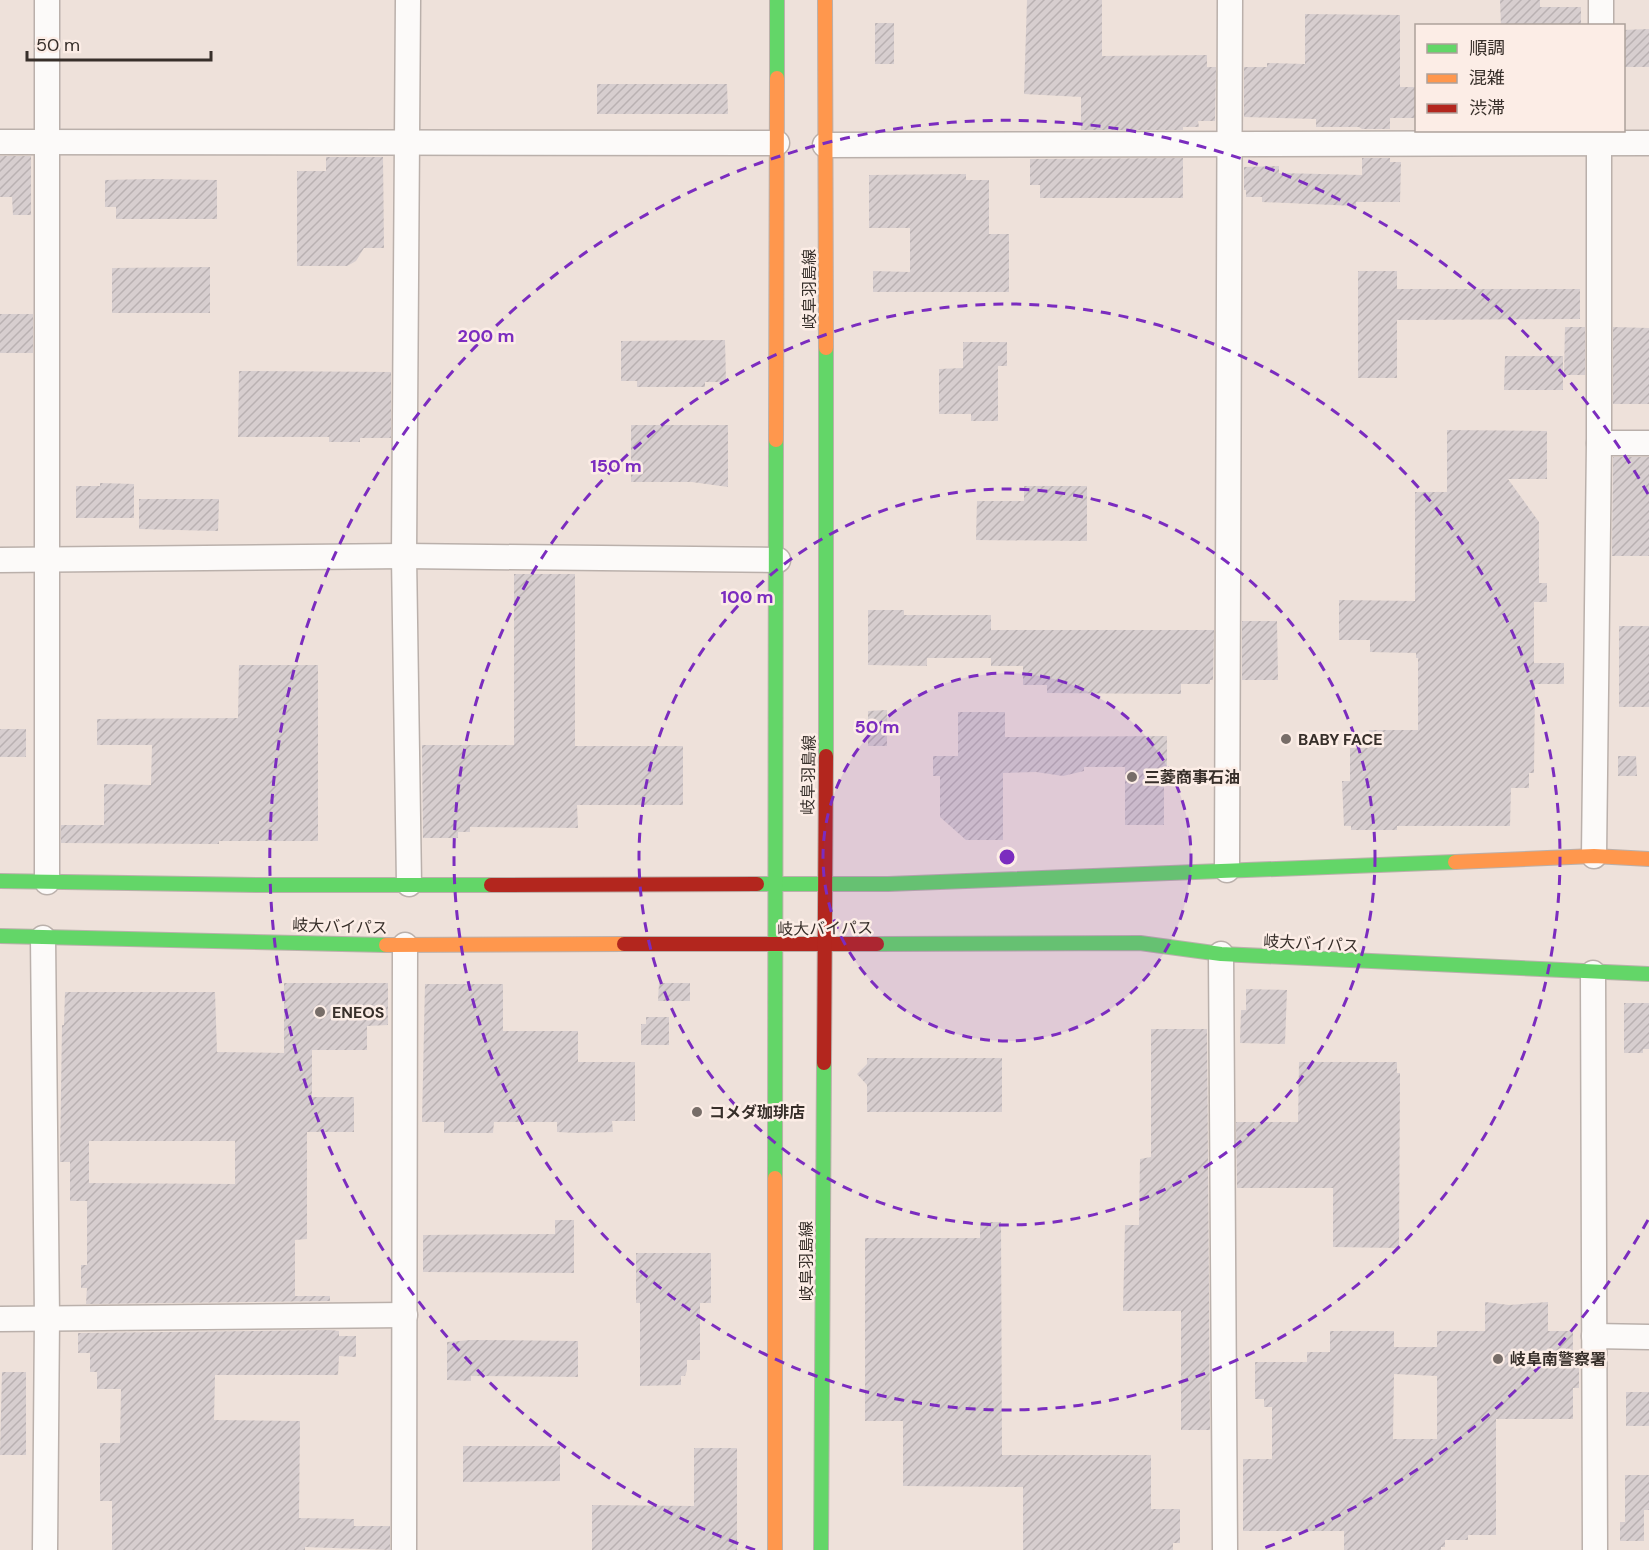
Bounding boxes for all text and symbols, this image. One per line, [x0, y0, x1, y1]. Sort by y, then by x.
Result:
scale bar [27, 24, 212, 62]
legend [1415, 24, 1625, 132]
text: 50 m [36, 33, 80, 57]
text: 順調 [1469, 36, 1505, 60]
text: 混雑 [1469, 66, 1505, 90]
text: 渋滞 [1469, 96, 1505, 120]
street label: 岐阜羽島線 [799, 249, 820, 329]
text: 200 m [458, 324, 514, 348]
text: 150 m [590, 454, 642, 478]
text: 100 m [720, 585, 774, 609]
text: 50 m [854, 715, 900, 739]
place label: BABY FACE [1298, 729, 1383, 750]
marker: BABY FACE [1279, 732, 1293, 746]
street label: 岐阜羽島線 [797, 735, 820, 815]
place label: 三菱商事石油 [1144, 767, 1240, 788]
marker: 三菱商事石油 [1125, 770, 1139, 784]
centre of rings [997, 847, 1017, 867]
street label: 岐大バイパス [292, 914, 388, 939]
street label: 岐大バイパス [777, 917, 873, 940]
street label: 岐大バイパス [1263, 931, 1359, 956]
place label: ENEOS [332, 1002, 385, 1023]
marker: ENEOS [313, 1005, 327, 1019]
place label: コメダ珈琲店 [709, 1102, 805, 1123]
marker: コメダ珈琲店 [690, 1105, 704, 1119]
street label: 岐阜羽島線 [796, 1221, 817, 1301]
place label: 岐阜南警察署 [1510, 1349, 1606, 1370]
marker: 岐阜南警察署 [1491, 1352, 1505, 1366]

